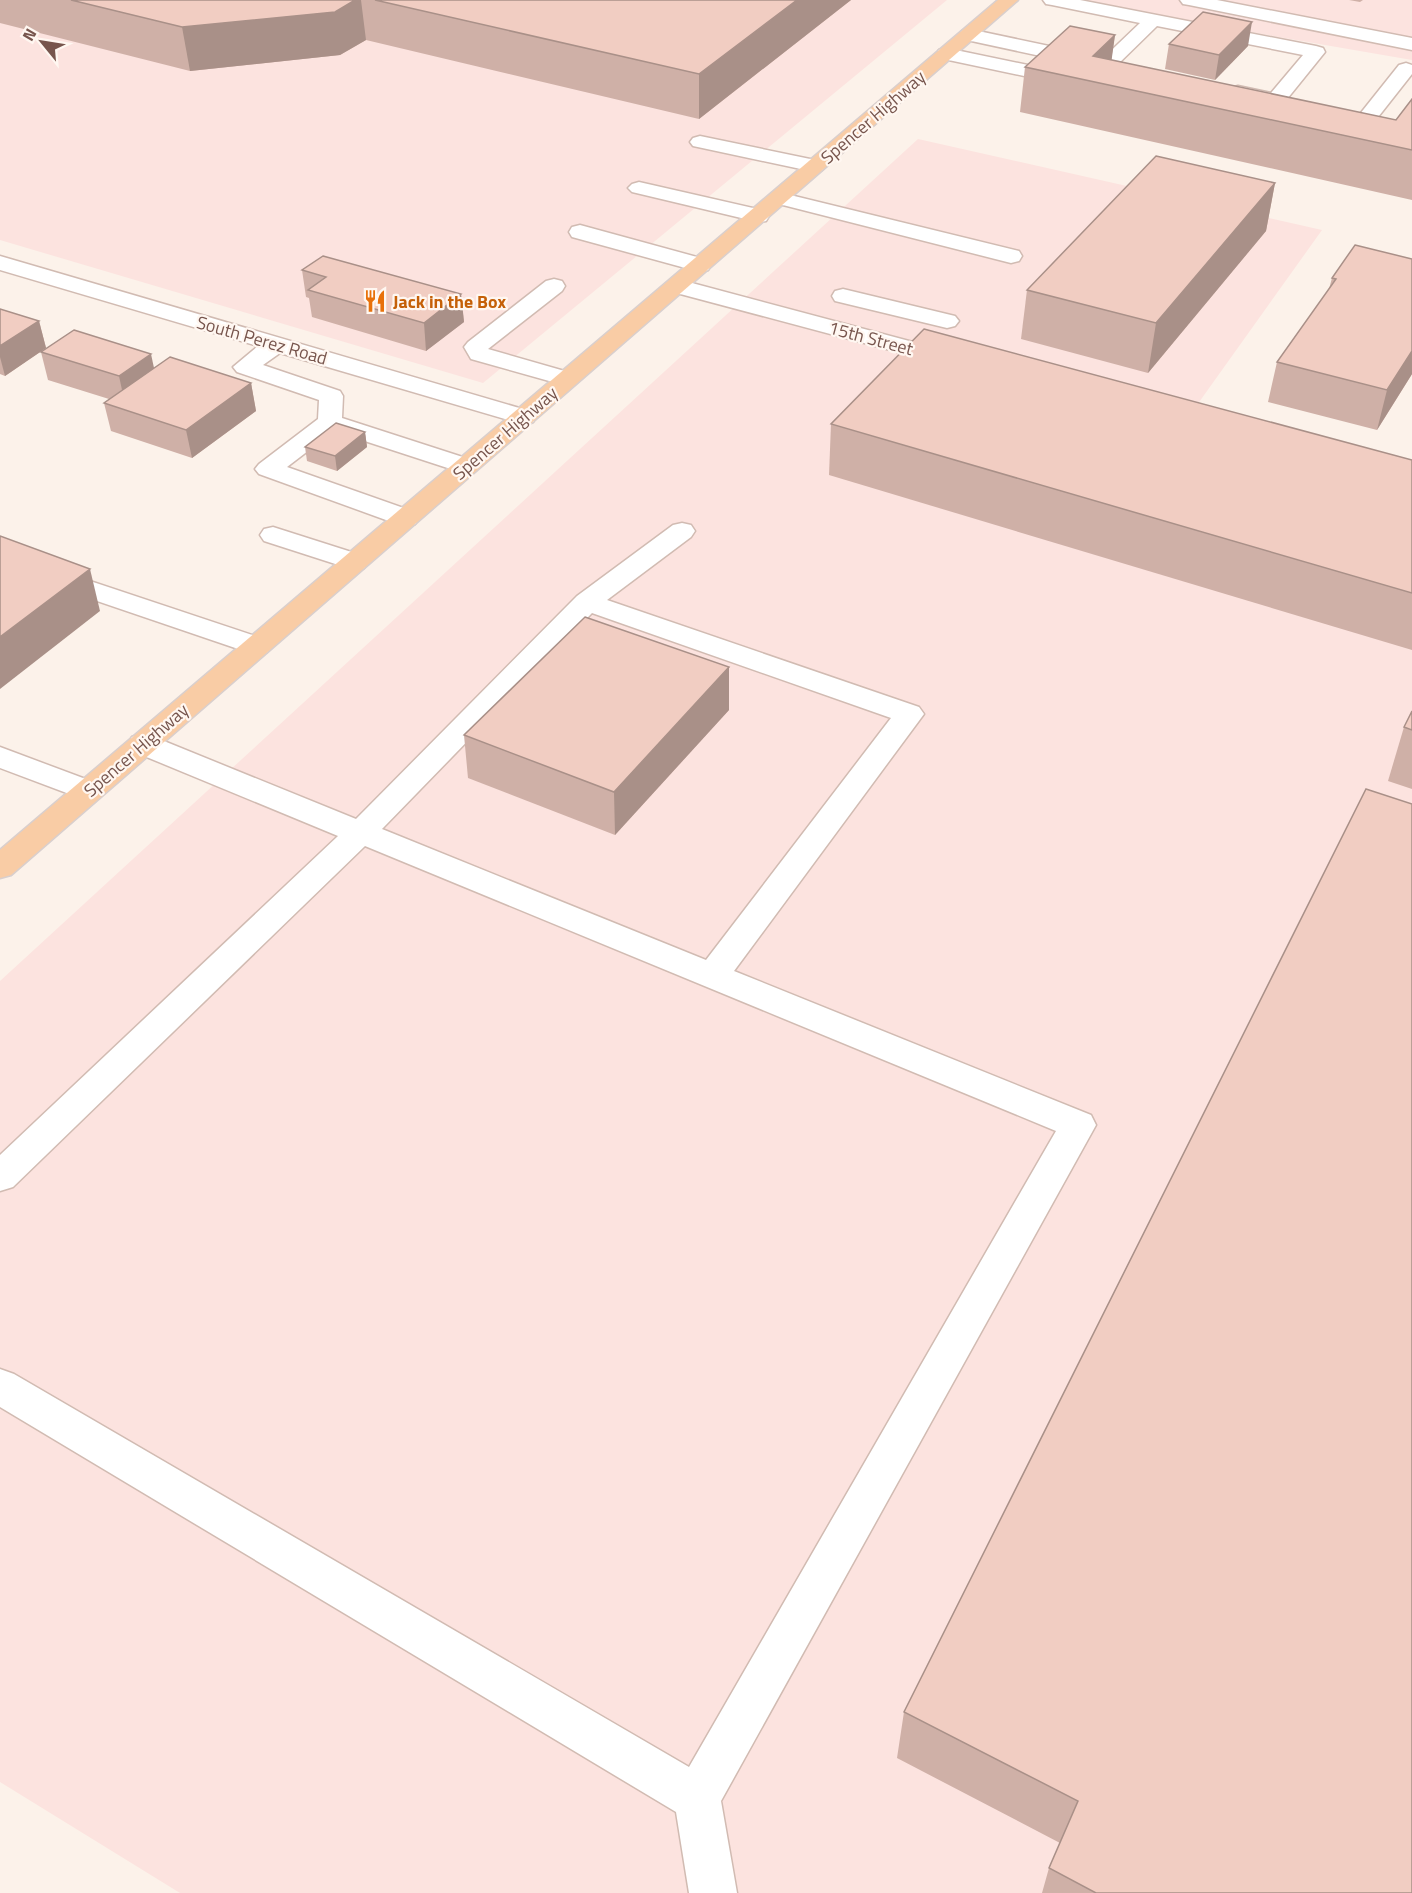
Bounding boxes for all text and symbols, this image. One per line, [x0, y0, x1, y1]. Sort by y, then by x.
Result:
north arrow [12, 12, 72, 72]
text: N [16, 24, 42, 45]
street label: Spencer Highway [815, 64, 932, 170]
restaurant icon: Jack in the Box [362, 288, 388, 314]
place label: Jack in the Box [393, 288, 506, 315]
street label: South Perez Road [194, 308, 330, 372]
street label: 15th Street [826, 314, 917, 362]
street label: Spencer Highway [447, 380, 564, 486]
street label: Spencer Highway [78, 697, 195, 803]

